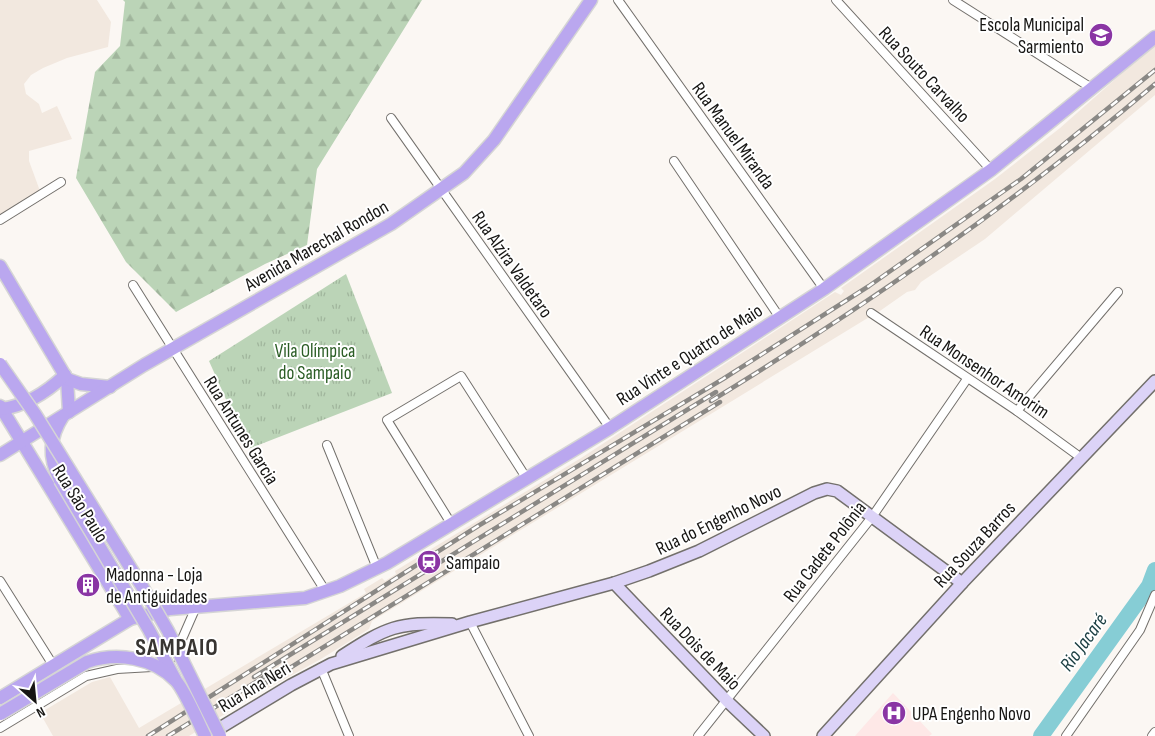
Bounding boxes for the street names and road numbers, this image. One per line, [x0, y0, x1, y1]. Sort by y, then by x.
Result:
street label: Rua Souto Carvalho [873, 22, 974, 128]
street label: Rua Manuel Miranda [686, 78, 779, 194]
street label: Avenida Marechal Rondon [240, 196, 393, 297]
street label: Rua Alzira Valdetaro [466, 207, 557, 323]
street label: Rua Vinte e Quatro de Maio [612, 299, 767, 411]
street label: Rua Monsenhor Amorim [915, 320, 1053, 424]
street label: Rua Antunes Garcia [198, 372, 283, 489]
street label: Rua São Paulo [47, 460, 113, 547]
street label: Rua do Engenho Novo [652, 480, 785, 561]
street label: Rua Cadete Polônia [779, 497, 872, 607]
street label: Rua Souza Barros [929, 497, 1021, 593]
street label: Rua Dois de Maio [655, 603, 745, 695]
street label: Rua Ana Neri [214, 657, 295, 718]

